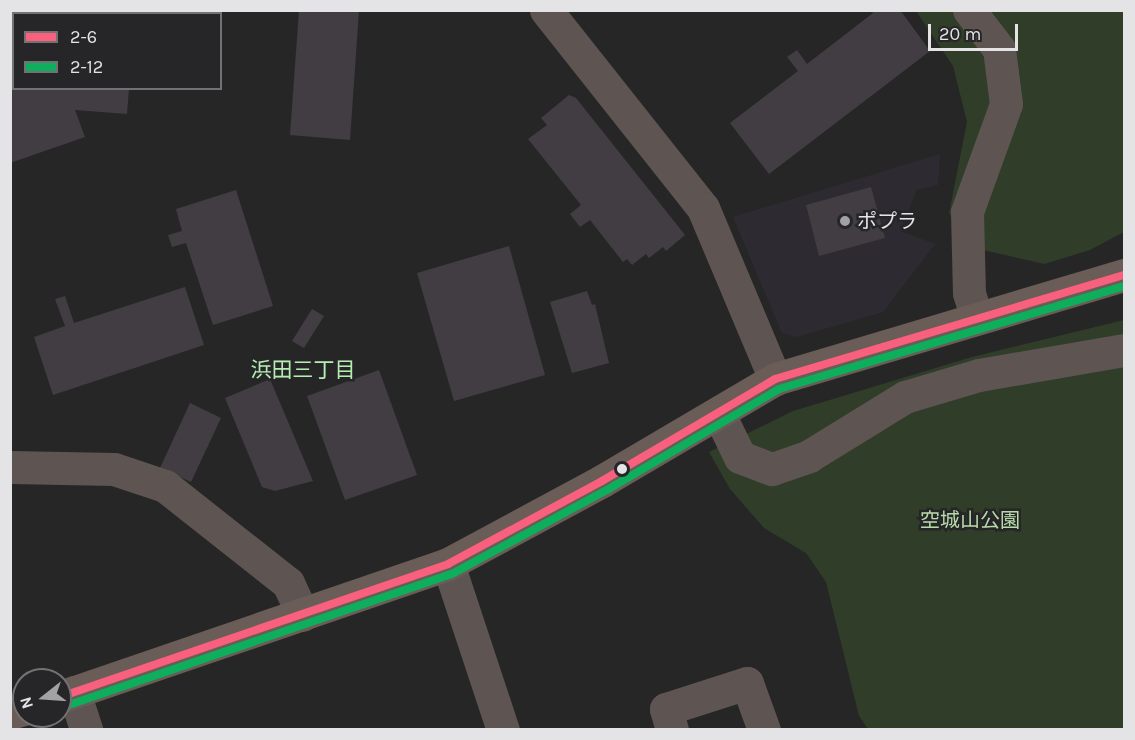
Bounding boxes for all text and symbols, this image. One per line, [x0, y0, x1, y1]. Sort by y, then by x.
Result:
legend [12, 12, 222, 90]
scale bar [931, 12, 1021, 50]
text: 20 m [939, 23, 981, 45]
text: 2-6 [70, 26, 97, 48]
text: 2-12 [70, 56, 103, 78]
place label: ポプラ [857, 209, 917, 233]
marker: ポプラ [838, 214, 852, 228]
district label: 浜田三丁目 [251, 357, 355, 383]
unlabelled marker [616, 463, 628, 475]
park label: 空城山公園 [920, 508, 1020, 532]
north arrow [12, 668, 72, 728]
text: N [15, 695, 37, 711]

